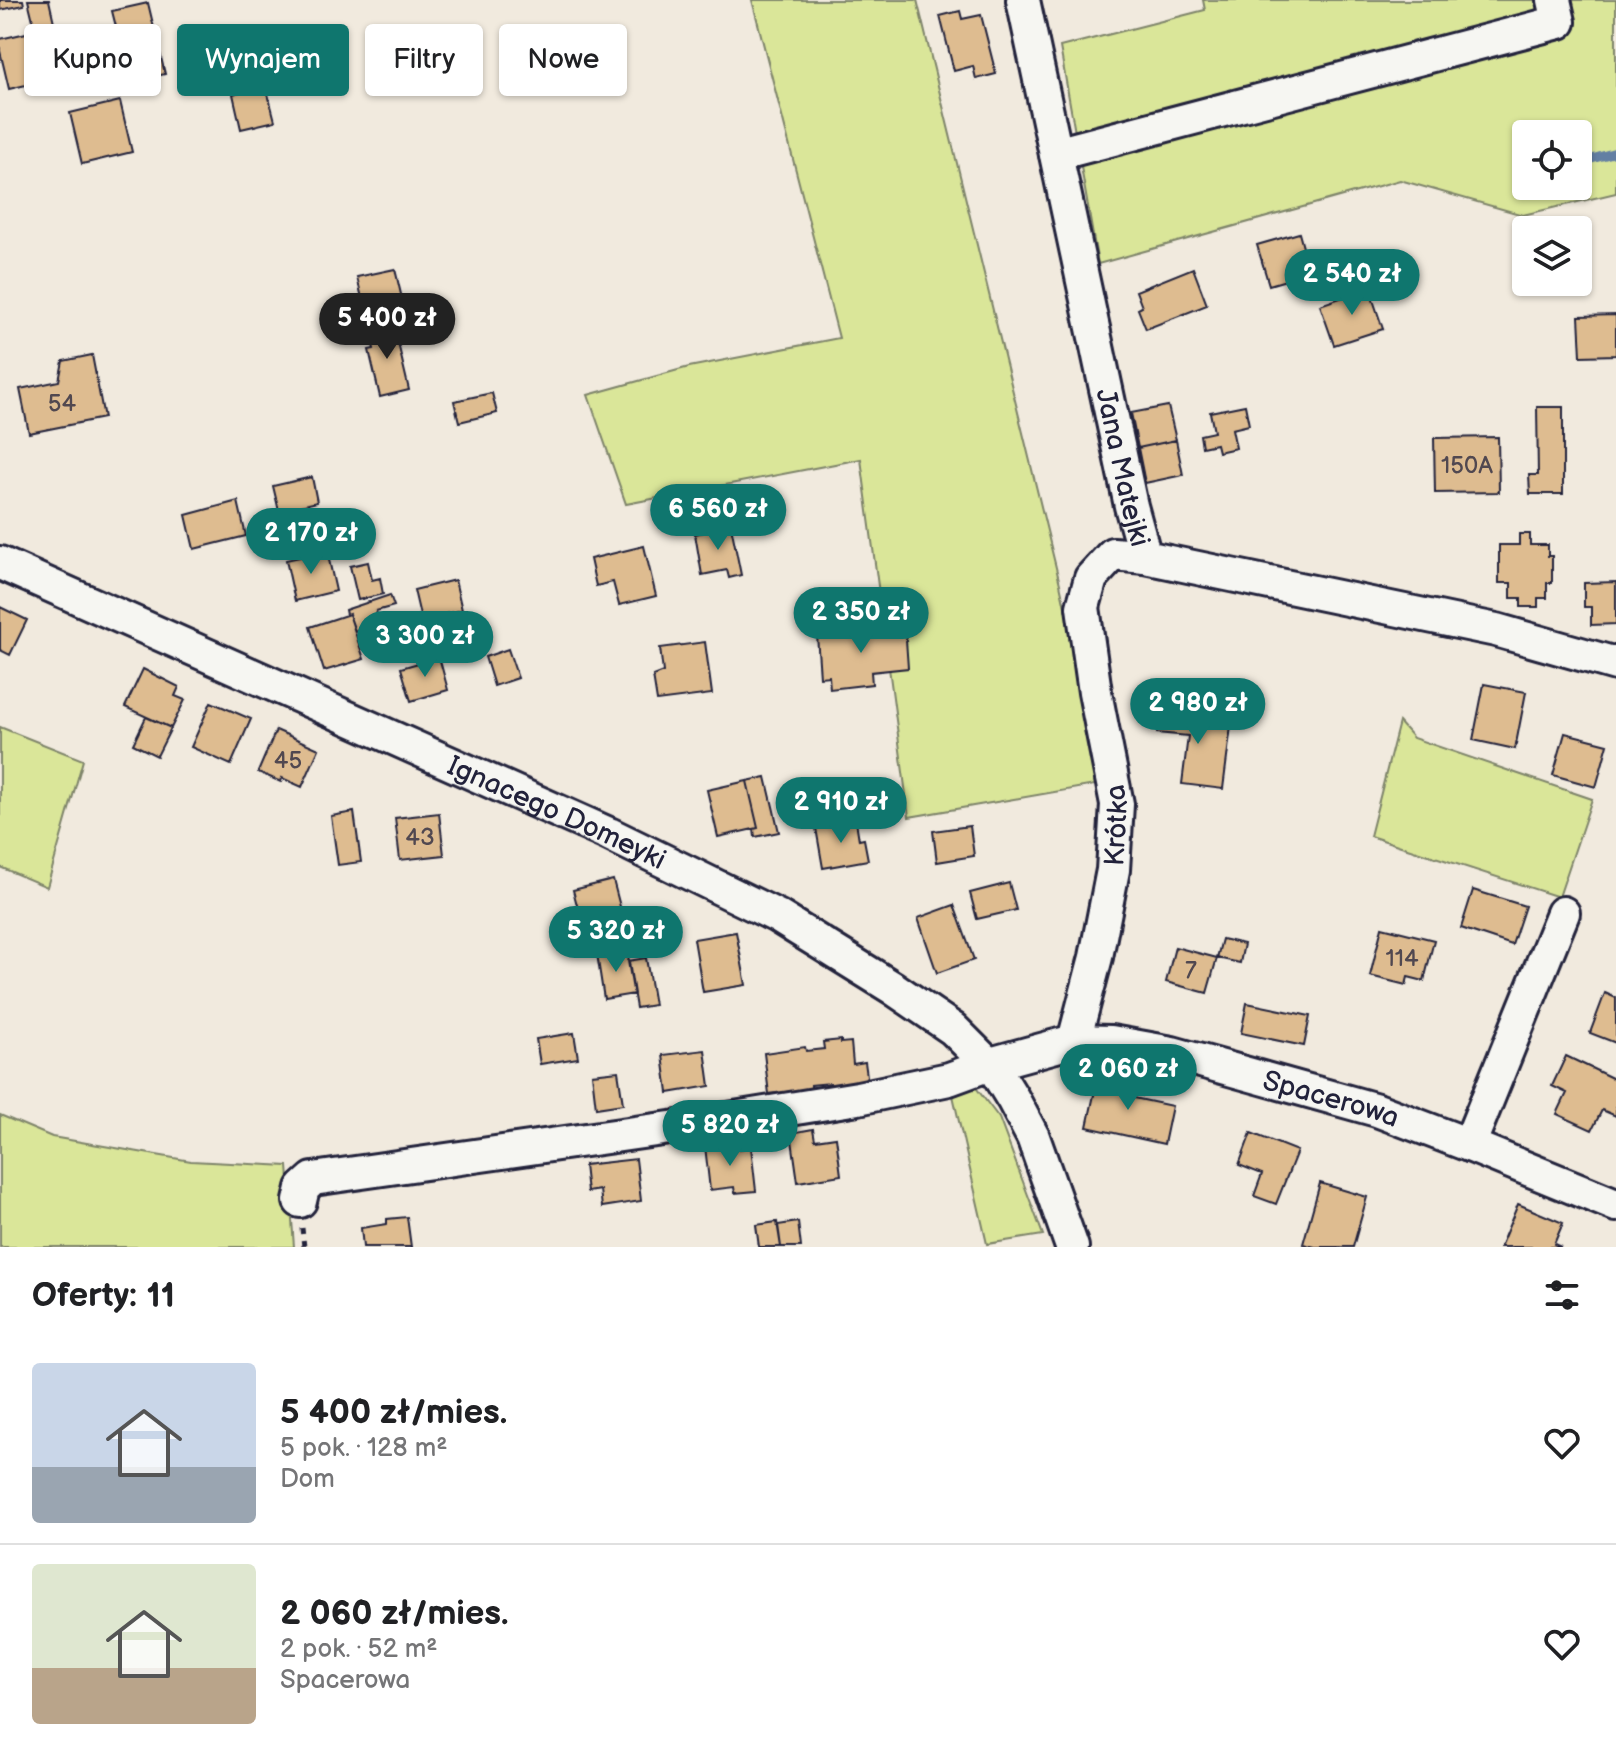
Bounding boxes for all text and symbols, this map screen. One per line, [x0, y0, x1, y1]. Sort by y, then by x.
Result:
chip: Kupno [24, 24, 161, 96]
chip: Wynajem [177, 24, 349, 96]
chip: Filtry [365, 24, 483, 96]
chip: Nowe [499, 24, 627, 96]
map controls [1512, 120, 1592, 296]
button: locate [1512, 120, 1592, 200]
button: layers [1512, 216, 1592, 296]
pin: 2 540 zł [1269, 249, 1435, 317]
text: 2 540 zł [1303, 259, 1401, 290]
pin: 5 400 zł [304, 293, 470, 361]
text: 5 400 zł [337, 303, 437, 334]
street label: Jana Matejki [1088, 386, 1156, 550]
house number: 54 [48, 389, 77, 418]
house number: 150A [1441, 451, 1493, 480]
pin: 6 560 zł [635, 484, 801, 552]
text: 6 560 zł [668, 494, 768, 525]
pin: 2 170 zł [228, 508, 394, 576]
text: 2 170 zł [264, 518, 358, 549]
pin: 2 350 zł [778, 587, 944, 655]
text: 2 350 zł [812, 597, 910, 628]
pin: 3 300 zł [342, 611, 508, 679]
text: 3 300 zł [375, 621, 475, 652]
pin: 2 980 zł [1115, 678, 1281, 746]
text: 2 980 zł [1148, 688, 1248, 719]
house number: 45 [274, 746, 302, 775]
street label: Ignacego Domeyki [442, 749, 671, 877]
pin: 2 910 zł [758, 777, 924, 845]
street label: Krótka [1098, 782, 1135, 867]
text: 2 910 zł [794, 787, 888, 818]
house number: 43 [405, 823, 435, 852]
pin: 5 320 zł [533, 906, 699, 974]
text: 5 320 zł [567, 916, 665, 947]
house number: 114 [1385, 944, 1419, 973]
house number: 7 [1185, 956, 1197, 985]
pin: 2 060 zł [1045, 1044, 1211, 1112]
text: 2 060 zł [1078, 1054, 1178, 1085]
street label: Spacerowa [1259, 1064, 1404, 1135]
pin: 5 820 zł [647, 1100, 813, 1168]
text: 5 820 zł [681, 1110, 779, 1141]
icon: filters [1540, 1273, 1584, 1317]
text: Oferty: 11 [32, 1275, 175, 1316]
text: 5 400 zł/mies. [280, 1392, 507, 1433]
icon: home [96, 1395, 192, 1491]
icon: heart [1540, 1421, 1584, 1465]
text: 5 pok. · 128 m² [280, 1433, 447, 1464]
text: Dom [280, 1464, 335, 1495]
text: 2 060 zł/mies. [280, 1593, 508, 1634]
icon: home [96, 1596, 192, 1692]
icon: heart [1540, 1622, 1584, 1666]
text: 2 pok. · 52 m² [280, 1634, 437, 1665]
text: Spacerowa [280, 1665, 410, 1696]

